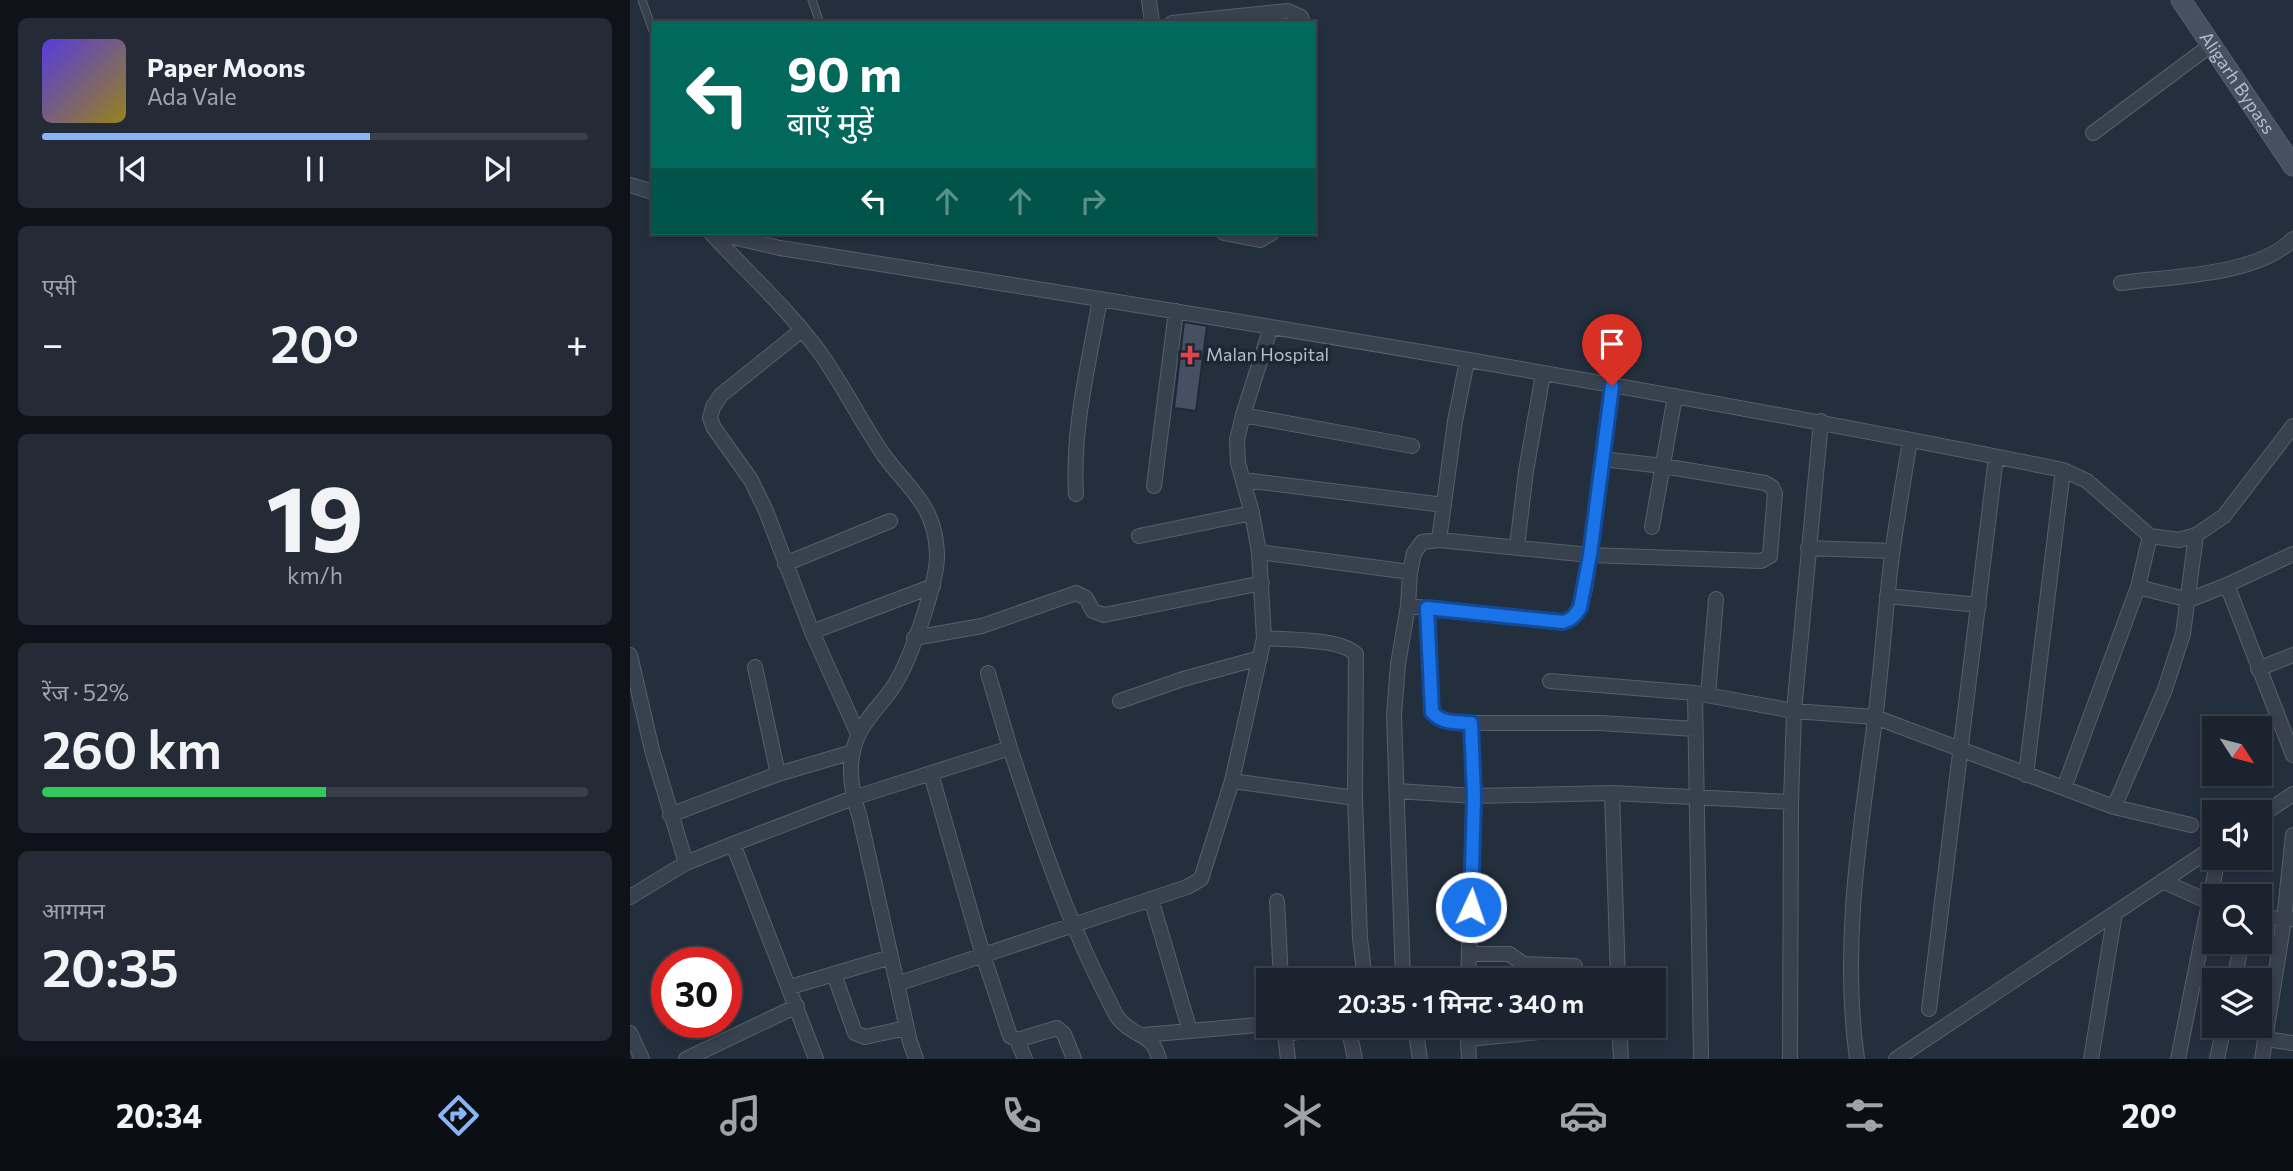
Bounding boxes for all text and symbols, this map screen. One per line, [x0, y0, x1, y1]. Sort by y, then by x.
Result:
street label: Aligarh Bypass [2195, 27, 2280, 138]
text: 90 m [787, 42, 902, 102]
icon: left [672, 49, 763, 140]
text: Paper Moons [147, 51, 305, 82]
text: Ada Vale [147, 82, 237, 110]
text: बाएँ मुड़ें [787, 102, 874, 142]
icon: previous [114, 150, 152, 188]
icon: pause [296, 150, 334, 188]
icon: next [478, 150, 516, 188]
icon: left [855, 182, 893, 220]
icon: ahead [928, 182, 966, 220]
icon: ahead [1001, 182, 1039, 220]
icon: right [1074, 182, 1112, 220]
text: एसी [42, 272, 76, 300]
text: 20° [270, 310, 359, 374]
pin [1582, 314, 1642, 386]
text: − [42, 319, 64, 366]
text: + [566, 319, 588, 366]
icon: arrive [1593, 325, 1631, 363]
place label: Malan Hospital [1206, 343, 1329, 365]
marker: Malan Hospital [1180, 345, 1200, 365]
text: 19 [266, 459, 364, 571]
text: km/h [287, 561, 343, 589]
text: रेंज · 52% [42, 678, 129, 706]
text: 260 km [42, 716, 222, 780]
north arrow [2202, 716, 2272, 786]
map controls [2202, 716, 2272, 1038]
button: sound [2202, 800, 2272, 870]
position arrow [1434, 870, 1508, 944]
button: search [2202, 884, 2272, 954]
text: आगमन [42, 896, 105, 924]
text: 20:35 [42, 934, 179, 998]
speed limit sign: 30 [651, 947, 742, 1038]
button: layers [2202, 968, 2272, 1038]
text: 20:35 · 1 मिनट · 340 m [1338, 987, 1584, 1018]
icon: directions [434, 1091, 483, 1140]
icon: music [716, 1091, 765, 1140]
icon: phone [997, 1091, 1046, 1140]
icon: climate [1278, 1091, 1327, 1140]
icon: car [1559, 1091, 1608, 1140]
icon: filters [1840, 1091, 1889, 1140]
text: 20:34 [116, 1095, 202, 1135]
text: 20° [2122, 1095, 2177, 1135]

